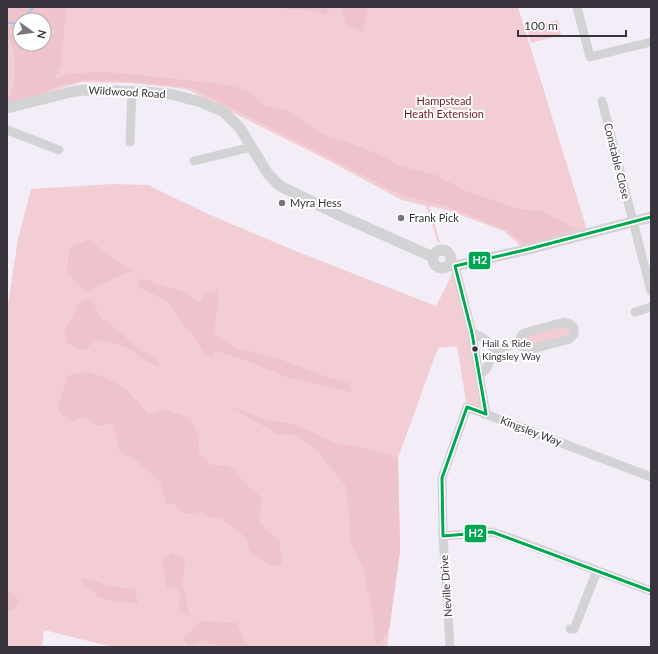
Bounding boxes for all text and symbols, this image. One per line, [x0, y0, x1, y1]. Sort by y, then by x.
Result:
north arrow [12, 12, 52, 52]
scale bar [518, 12, 626, 38]
text: 100 m [524, 18, 558, 33]
text: N [35, 29, 50, 40]
street label: Wildwood Road [88, 83, 166, 100]
park label: Hampstead Heath Extension [404, 94, 484, 120]
street label: Constable Close [602, 122, 633, 200]
place label: Myra Hess [290, 196, 342, 209]
marker: Myra Hess [277, 198, 287, 208]
place label: Frank Pick [409, 211, 459, 224]
marker: Frank Pick [396, 213, 406, 223]
line badge: H2 [468, 251, 491, 270]
text: H2 [473, 253, 487, 266]
place label: Hail & Ride Kingsley Way [482, 337, 542, 362]
marker: Hail & Ride Kingsley Way [470, 344, 480, 354]
street label: Kingsley Way [499, 413, 564, 448]
line badge: H2 [464, 524, 487, 543]
text: H2 [469, 526, 483, 539]
street label: Neville Drive [437, 554, 454, 618]

